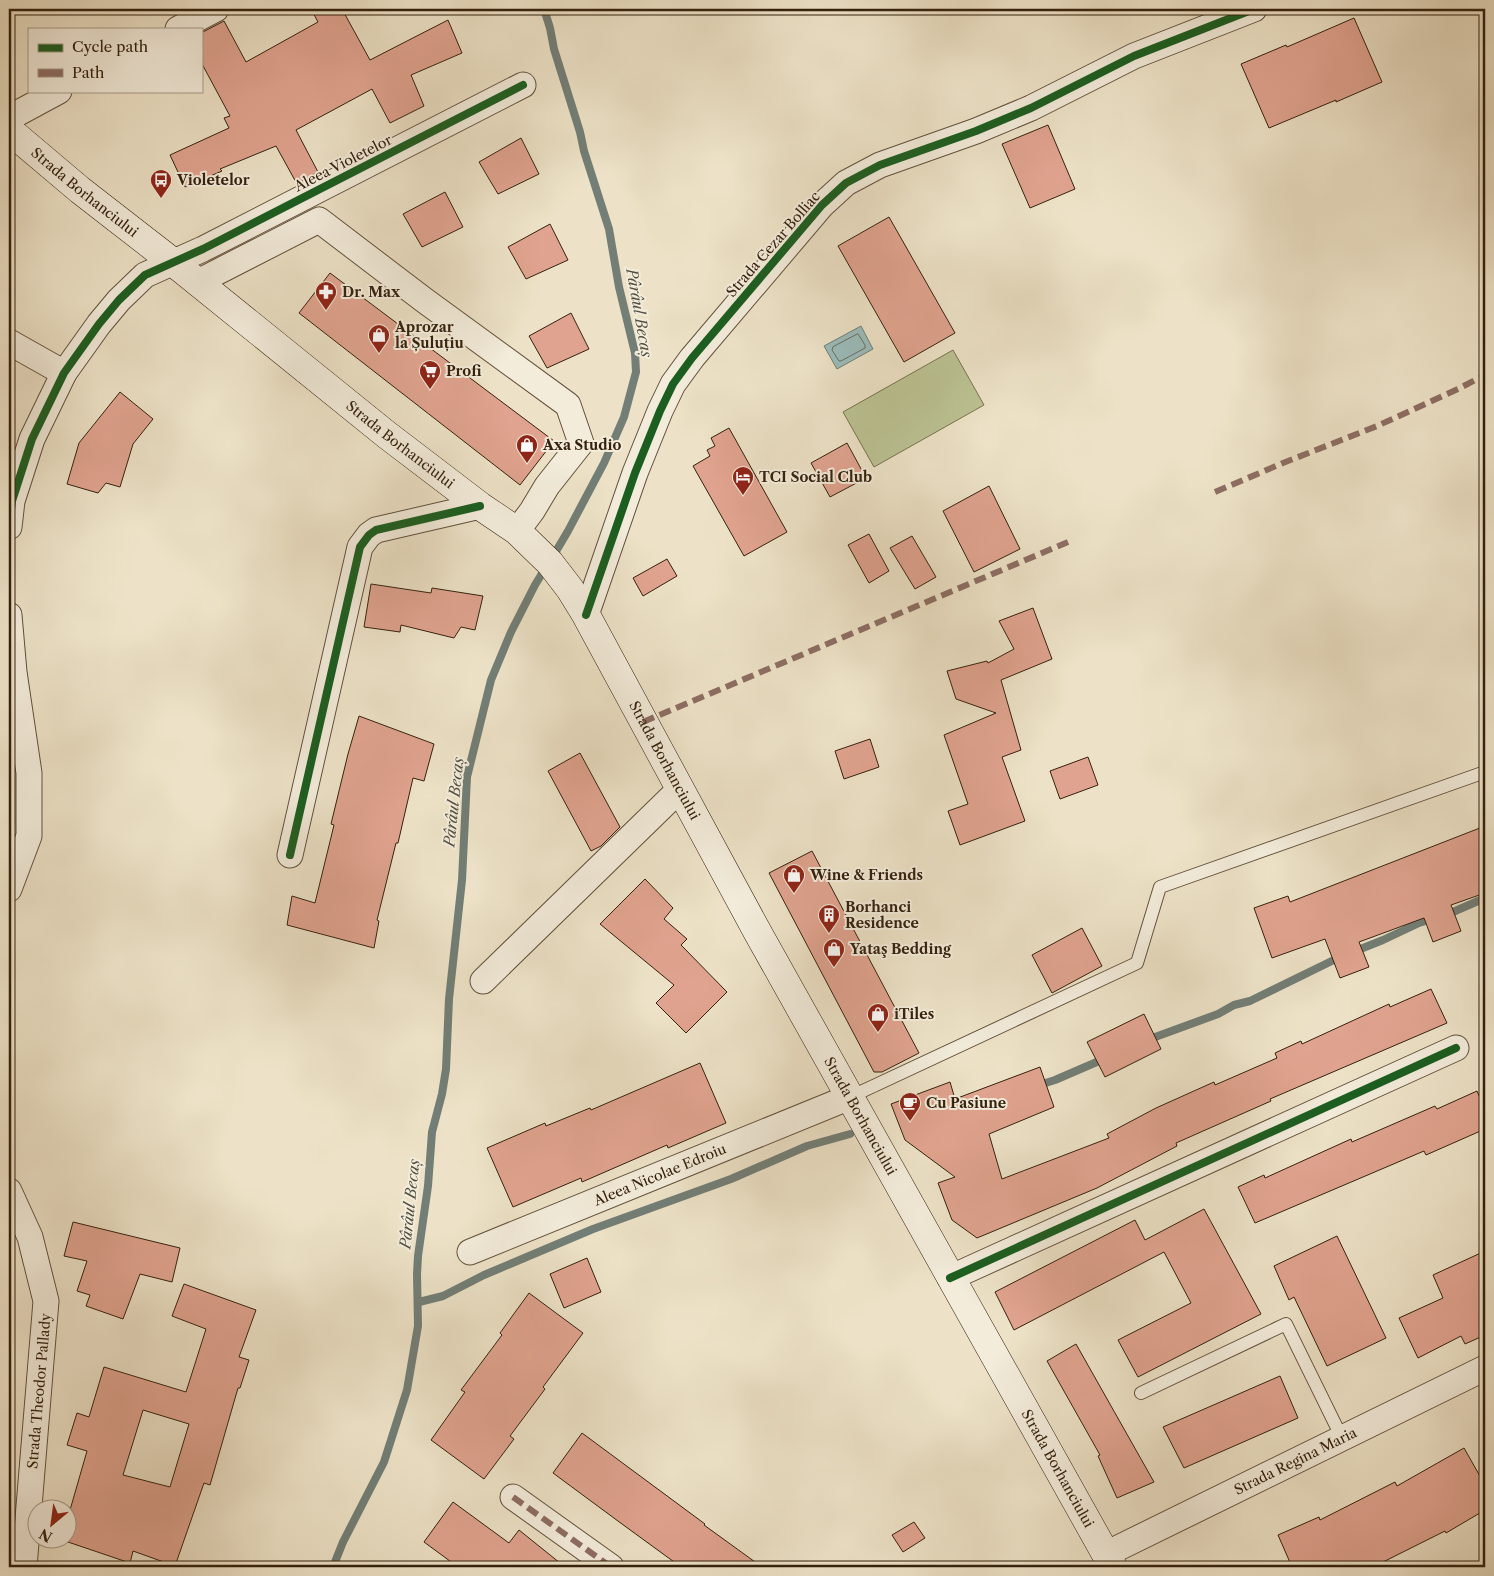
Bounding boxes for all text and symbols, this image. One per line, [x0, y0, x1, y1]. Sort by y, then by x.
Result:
legend [28, 28, 202, 92]
text: Cycle path [72, 37, 149, 56]
text: Path [72, 63, 105, 82]
street label: Aleea Violetelor [290, 131, 395, 196]
street label: Strada Borhanciului [27, 144, 142, 241]
bus stop icon: Violetelor [149, 168, 173, 199]
place label: Violetelor [176, 171, 250, 189]
street label: Strada Cezar Bolliac [722, 187, 824, 301]
water label: Pârâul Becaș [621, 266, 657, 359]
pharmacy icon: Dr. Max [314, 280, 338, 311]
place label: Dr. Max [342, 283, 401, 301]
place label: Aprozar la Șuluțiu [394, 318, 464, 352]
shop icon: Aprozar la Șuluțiu [367, 323, 391, 354]
supermarket icon: Profi [418, 359, 442, 390]
place label: Profi [446, 362, 482, 380]
street label: Strada Borhanciului [342, 397, 458, 492]
shop icon: Axa Studio [515, 433, 539, 464]
place label: Axa Studio [542, 436, 622, 454]
hotel icon: TCI Social Club [731, 465, 755, 496]
place label: TCI Social Club [759, 468, 872, 486]
street label: Strada Borhanciului [625, 698, 704, 823]
water label: Pârâul Becaș [439, 756, 469, 849]
shop icon: Wine & Friends [782, 863, 806, 894]
place label: Wine & Friends [809, 866, 923, 884]
place label: Borhanci Residence [845, 898, 919, 932]
building icon: Borhanci Residence [817, 903, 841, 934]
shop icon: Yataş Bedding [822, 937, 846, 968]
place label: Yataş Bedding [849, 940, 952, 958]
shop icon: iTiles [866, 1002, 890, 1033]
place label: iTiles [894, 1005, 934, 1023]
street label: Strada Borhanciului [820, 1054, 901, 1178]
cafe icon: Cu Pasiune [898, 1091, 922, 1122]
place label: Cu Pasiune [926, 1094, 1006, 1112]
street label: Aleea Nicolae Edroiu [590, 1139, 729, 1210]
water label: Pârâul Becaș [395, 1158, 425, 1251]
street label: Strada Theodor Pallady [23, 1312, 55, 1470]
street label: Strada Borhanciului [1018, 1406, 1098, 1531]
street label: Strada Regina Maria [1231, 1423, 1360, 1499]
north arrow [28, 1498, 78, 1548]
text: N [36, 1525, 55, 1546]

